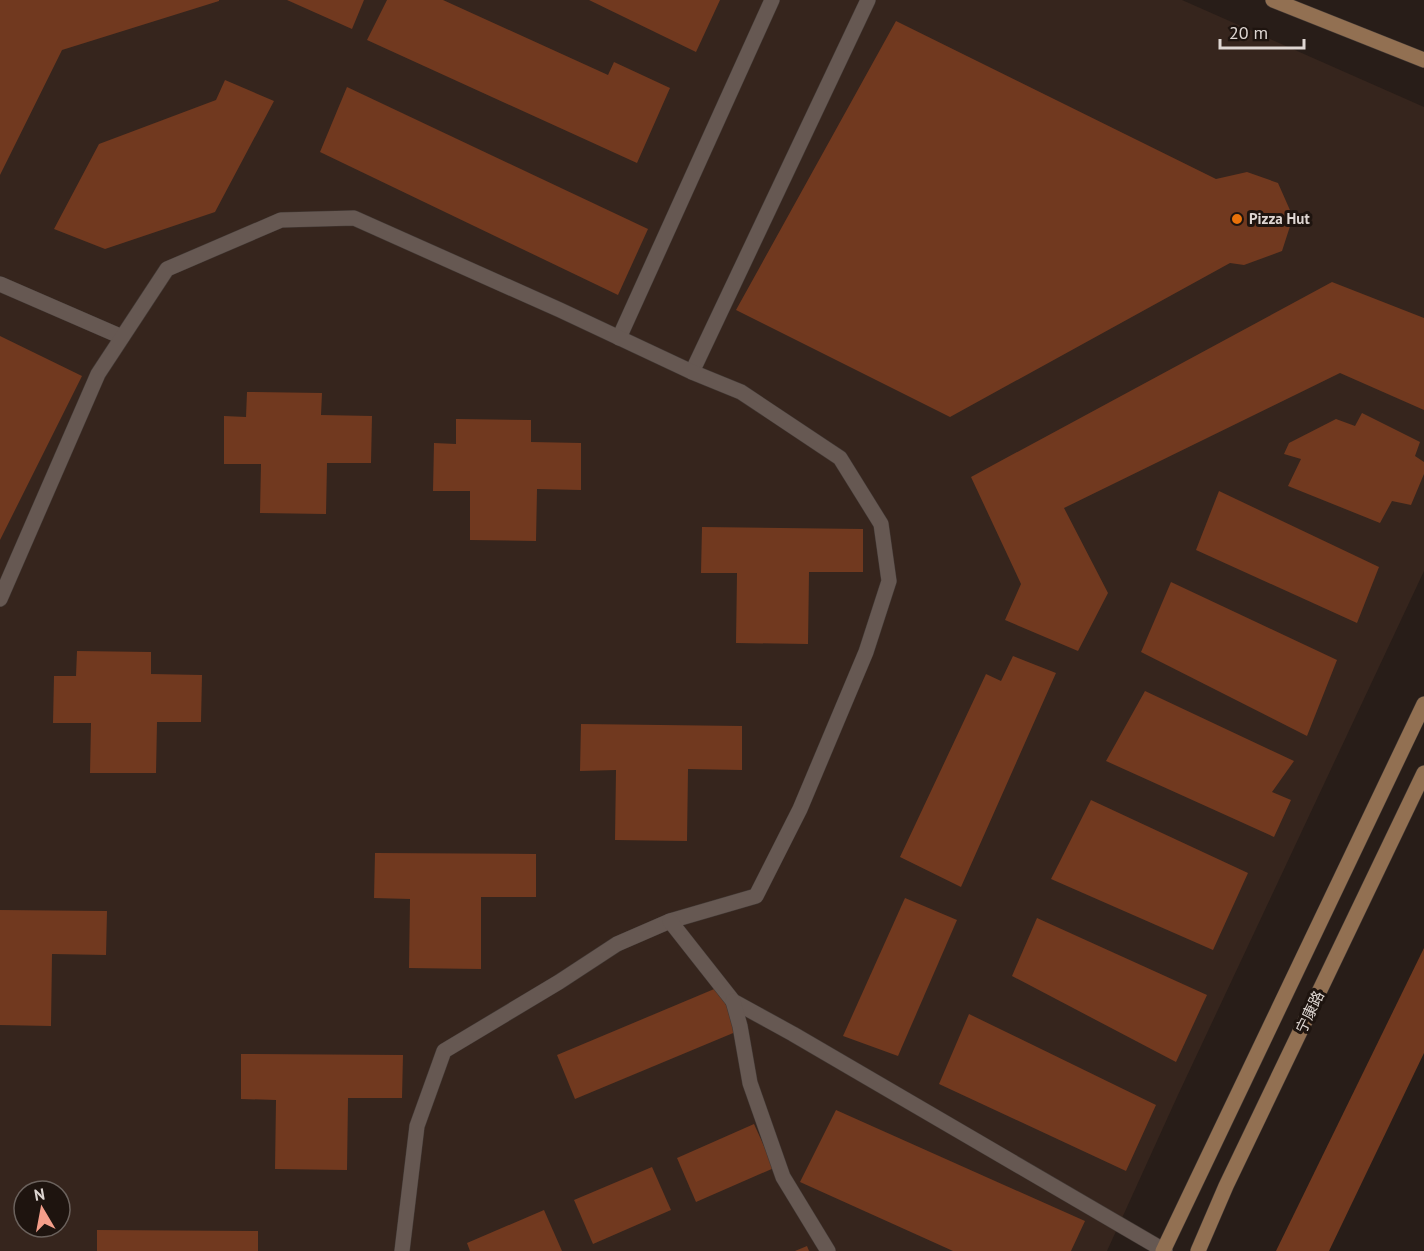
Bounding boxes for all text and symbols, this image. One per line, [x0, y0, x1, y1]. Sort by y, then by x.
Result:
scale bar [1220, 12, 1304, 50]
text: 20 m [1229, 21, 1268, 44]
place label: Pizza Hut [1249, 209, 1310, 228]
marker: Pizza Hut [1230, 212, 1244, 226]
street label: 宁康路 [1291, 987, 1328, 1036]
north arrow [12, 1179, 72, 1239]
text: N [32, 1183, 46, 1205]

